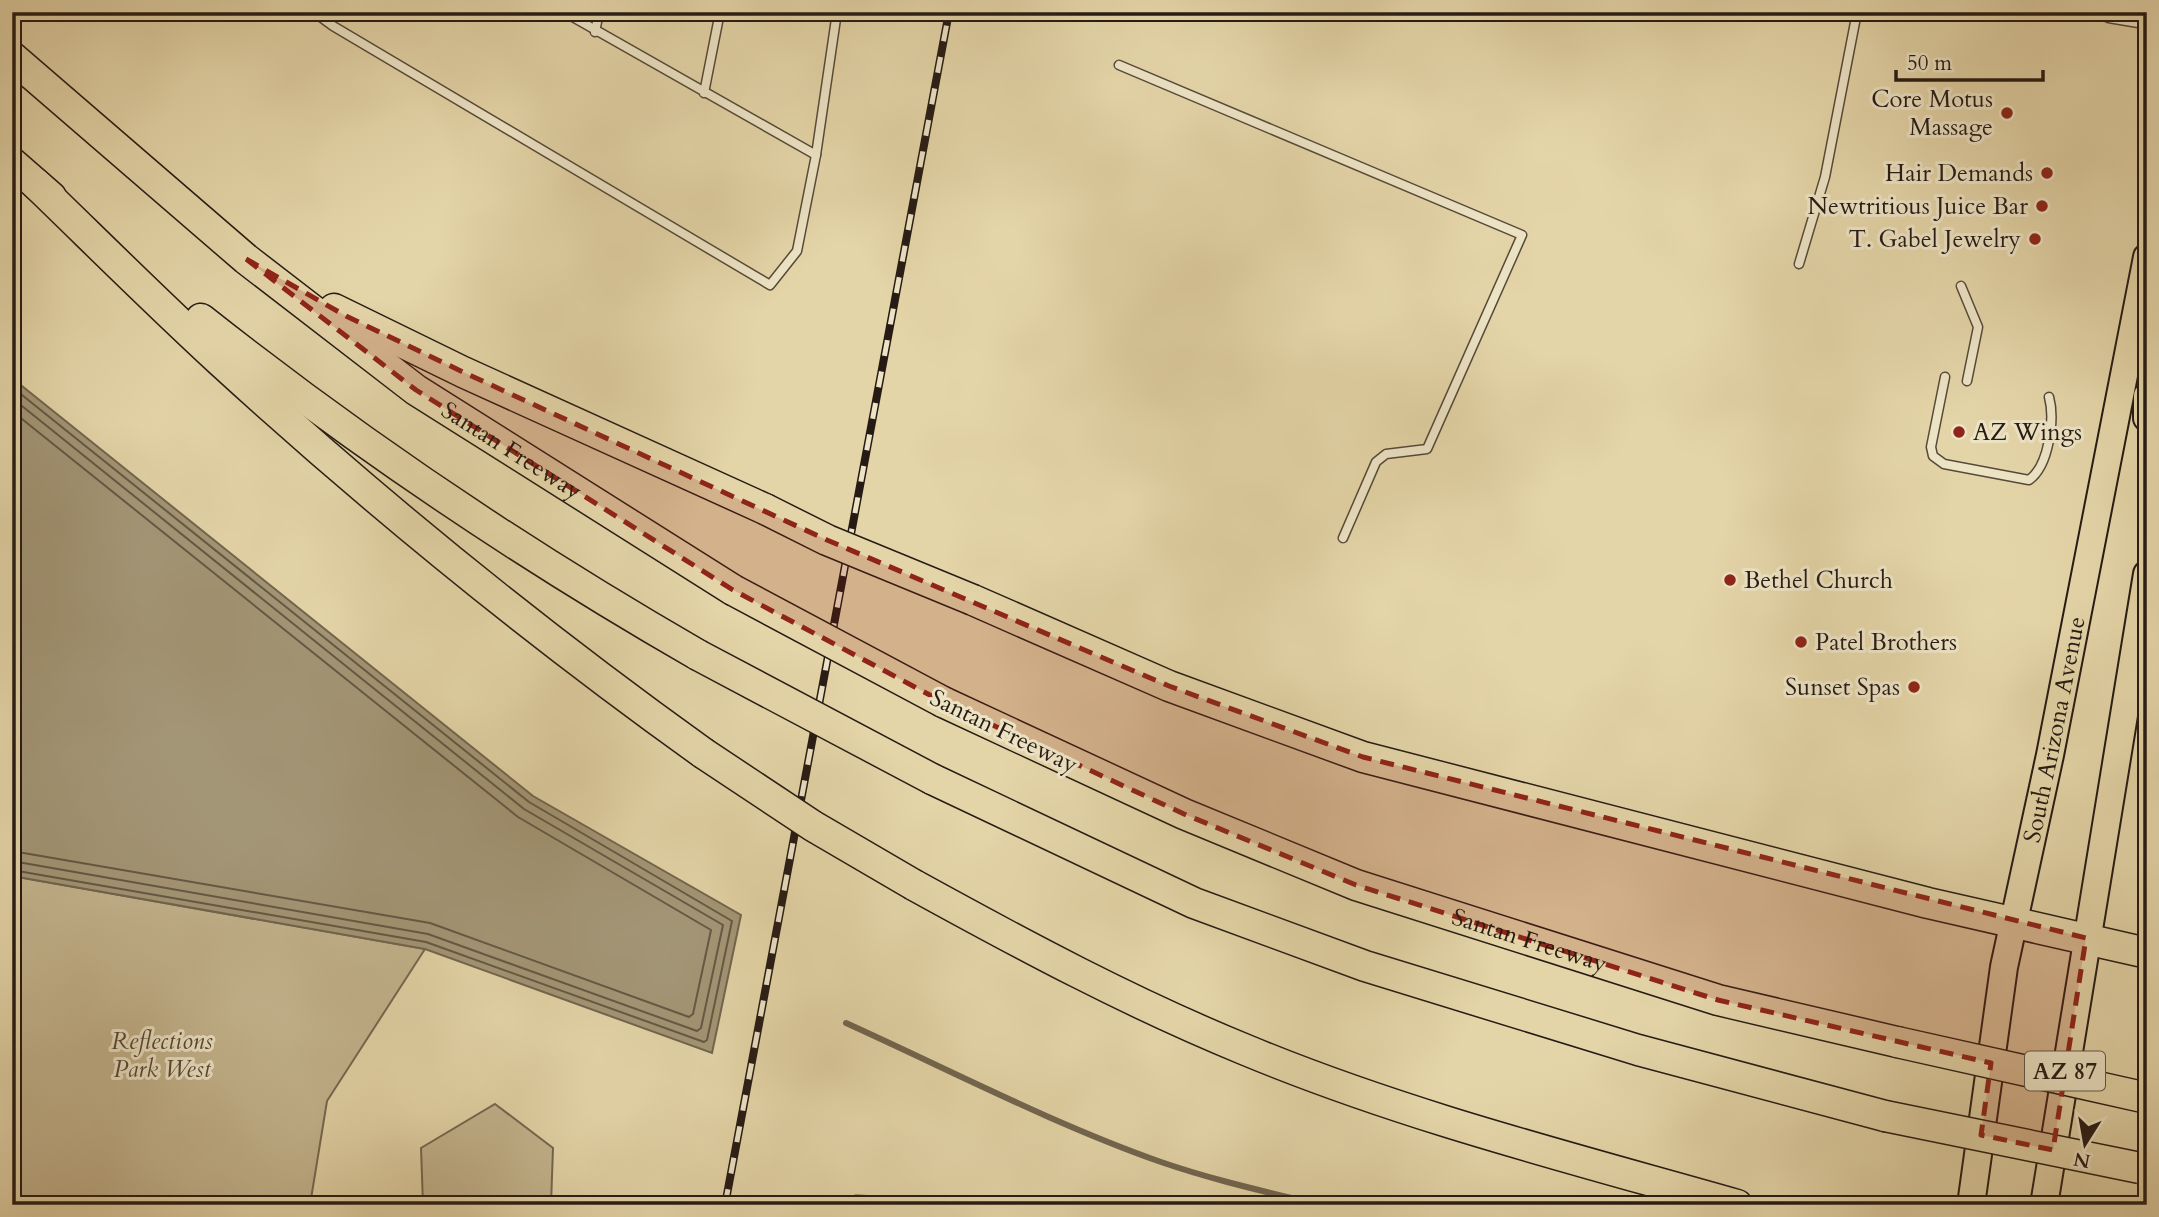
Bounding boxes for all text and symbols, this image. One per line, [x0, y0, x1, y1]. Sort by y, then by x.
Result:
scale bar [1896, 38, 2044, 82]
text: 50 m [1907, 49, 1952, 78]
place label: Core Motus Massage [1871, 83, 1993, 144]
marker: Core Motus Massage [1999, 105, 2015, 121]
place label: Hair Demands [1885, 157, 2033, 190]
marker: Hair Demands [2039, 165, 2055, 181]
place label: Newtritious Juice Bar [1808, 190, 2028, 223]
marker: Newtritious Juice Bar [2034, 198, 2050, 214]
place label: T. Gabel Jewelry [1848, 223, 2021, 256]
marker: T. Gabel Jewelry [2027, 231, 2043, 247]
street label: Santan Freeway [435, 394, 589, 508]
place label: AZ Wings [1973, 416, 2082, 449]
marker: AZ Wings [1951, 424, 1967, 440]
place label: Bethel Church [1744, 564, 1893, 597]
marker: Bethel Church [1722, 572, 1738, 588]
street label: South Arizona Avenue [2015, 614, 2094, 846]
place label: Patel Brothers [1815, 626, 1957, 659]
marker: Patel Brothers [1793, 634, 1809, 650]
place label: Sunset Spas [1785, 671, 1900, 704]
marker: Sunset Spas [1906, 679, 1922, 695]
street label: Santan Freeway [924, 681, 1083, 782]
street label: Santan Freeway [1448, 901, 1611, 981]
park label: Reflections Park West [111, 1025, 213, 1086]
road number: AZ 87 [2025, 1052, 2105, 1090]
north arrow [2050, 1108, 2120, 1178]
text: N [2071, 1145, 2093, 1174]

